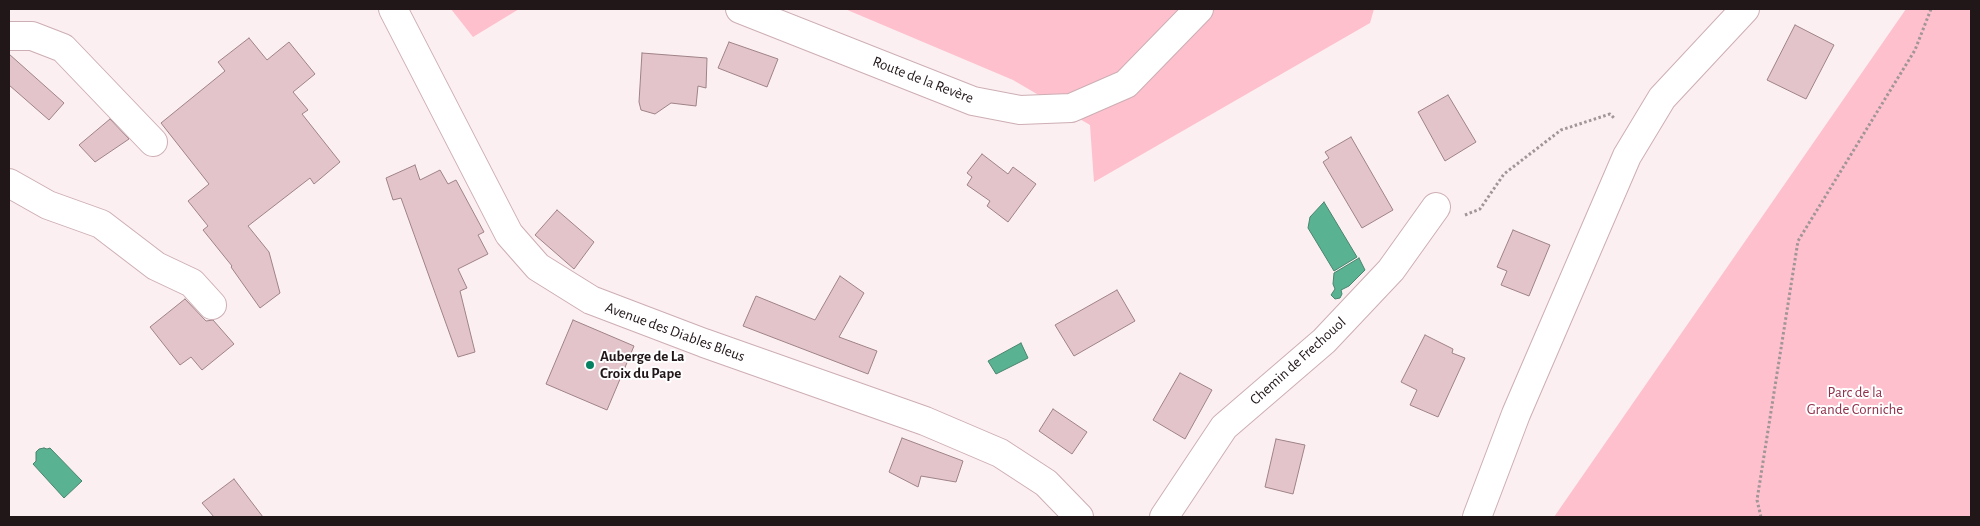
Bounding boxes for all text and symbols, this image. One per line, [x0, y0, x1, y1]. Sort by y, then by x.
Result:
street label: Route de la Revère [870, 53, 976, 107]
street label: Avenue des Diables Bleus [603, 298, 747, 366]
street label: Chemin de Frechouol [1246, 313, 1350, 409]
place label: Auberge de La Croix du Pape [600, 347, 684, 382]
marker: Auberge de La Croix du Pape [584, 359, 596, 371]
park label: Parc de la Grande Corniche [1807, 383, 1903, 418]

